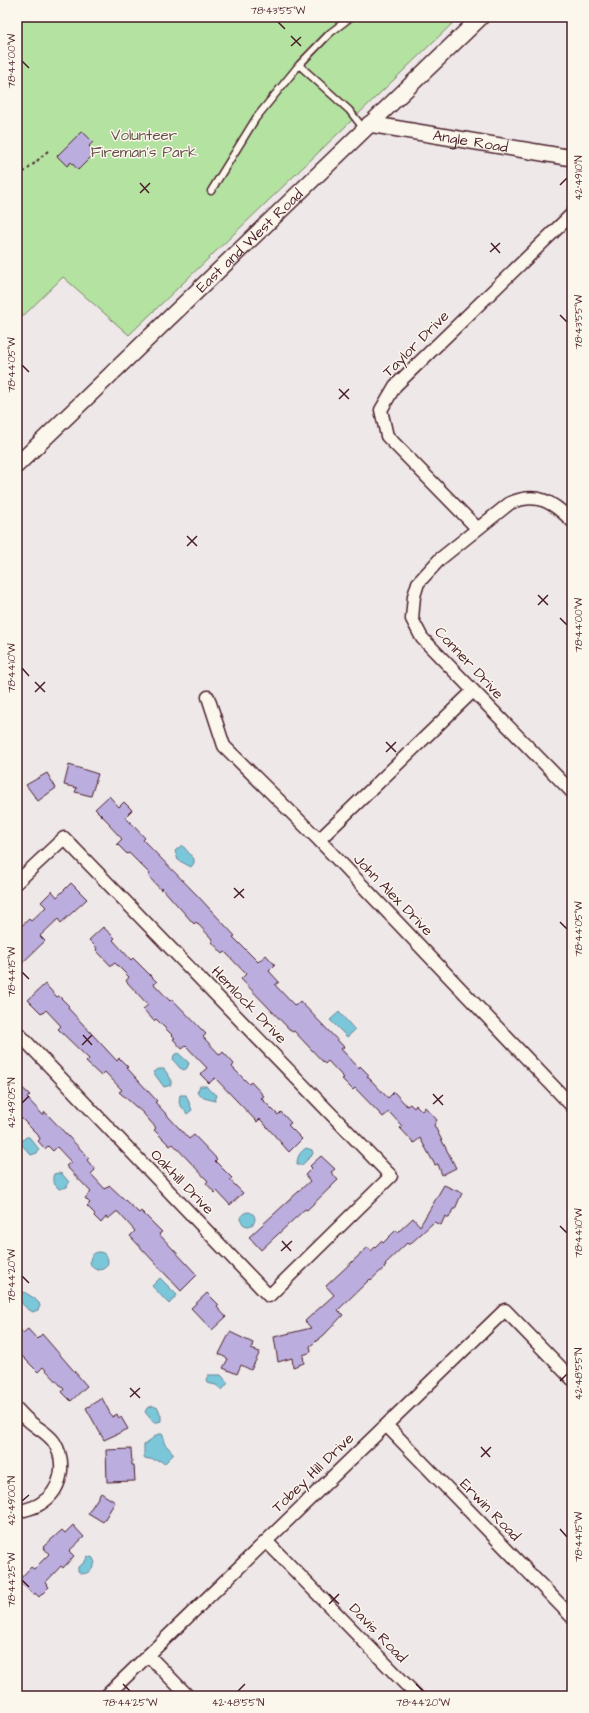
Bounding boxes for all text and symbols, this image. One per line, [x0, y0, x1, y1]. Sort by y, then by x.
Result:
text: 78°43'55"W [251, 4, 306, 18]
text: 78°44'00"W [5, 33, 19, 88]
street label: Angle Road [431, 124, 510, 158]
park label: Volunteer Fireman's Park [91, 125, 197, 163]
text: 42°49'10"N [572, 155, 586, 201]
street label: East and West Road [191, 184, 308, 297]
text: 78°43'55"W [572, 294, 586, 349]
street label: Taylor Drive [378, 306, 455, 383]
text: 78°44'05"W [5, 337, 19, 393]
text: 78°44'00"W [572, 597, 586, 652]
street label: Conner Drive [430, 622, 508, 704]
text: 78°44'10"W [5, 643, 19, 693]
street label: John Alex Drive [348, 849, 438, 941]
text: 78°44'05"W [572, 901, 586, 957]
text: 78°44'15"W [5, 946, 19, 997]
street label: Hemlock Drive [207, 962, 291, 1048]
text: 42°49'05"N [5, 1078, 19, 1128]
street label: Oakhill Drive [145, 1145, 219, 1219]
text: 78°44'10"W [572, 1208, 586, 1258]
text: 78°44'20"W [5, 1248, 19, 1303]
text: 42°48'55"N [572, 1348, 586, 1400]
street label: Tobey Hill Drive [267, 1428, 359, 1518]
street label: Erwin Road [455, 1474, 525, 1546]
text: 42°49'00"N [5, 1476, 19, 1526]
text: 78°44'15"W [572, 1511, 586, 1562]
text: 78°44'25"W [5, 1552, 19, 1607]
street label: Davis Road [344, 1599, 412, 1668]
text: 78°44'25"W [103, 1696, 158, 1710]
text: 42°48'55"N [212, 1696, 264, 1710]
text: 78°44'20"W [396, 1696, 451, 1710]

